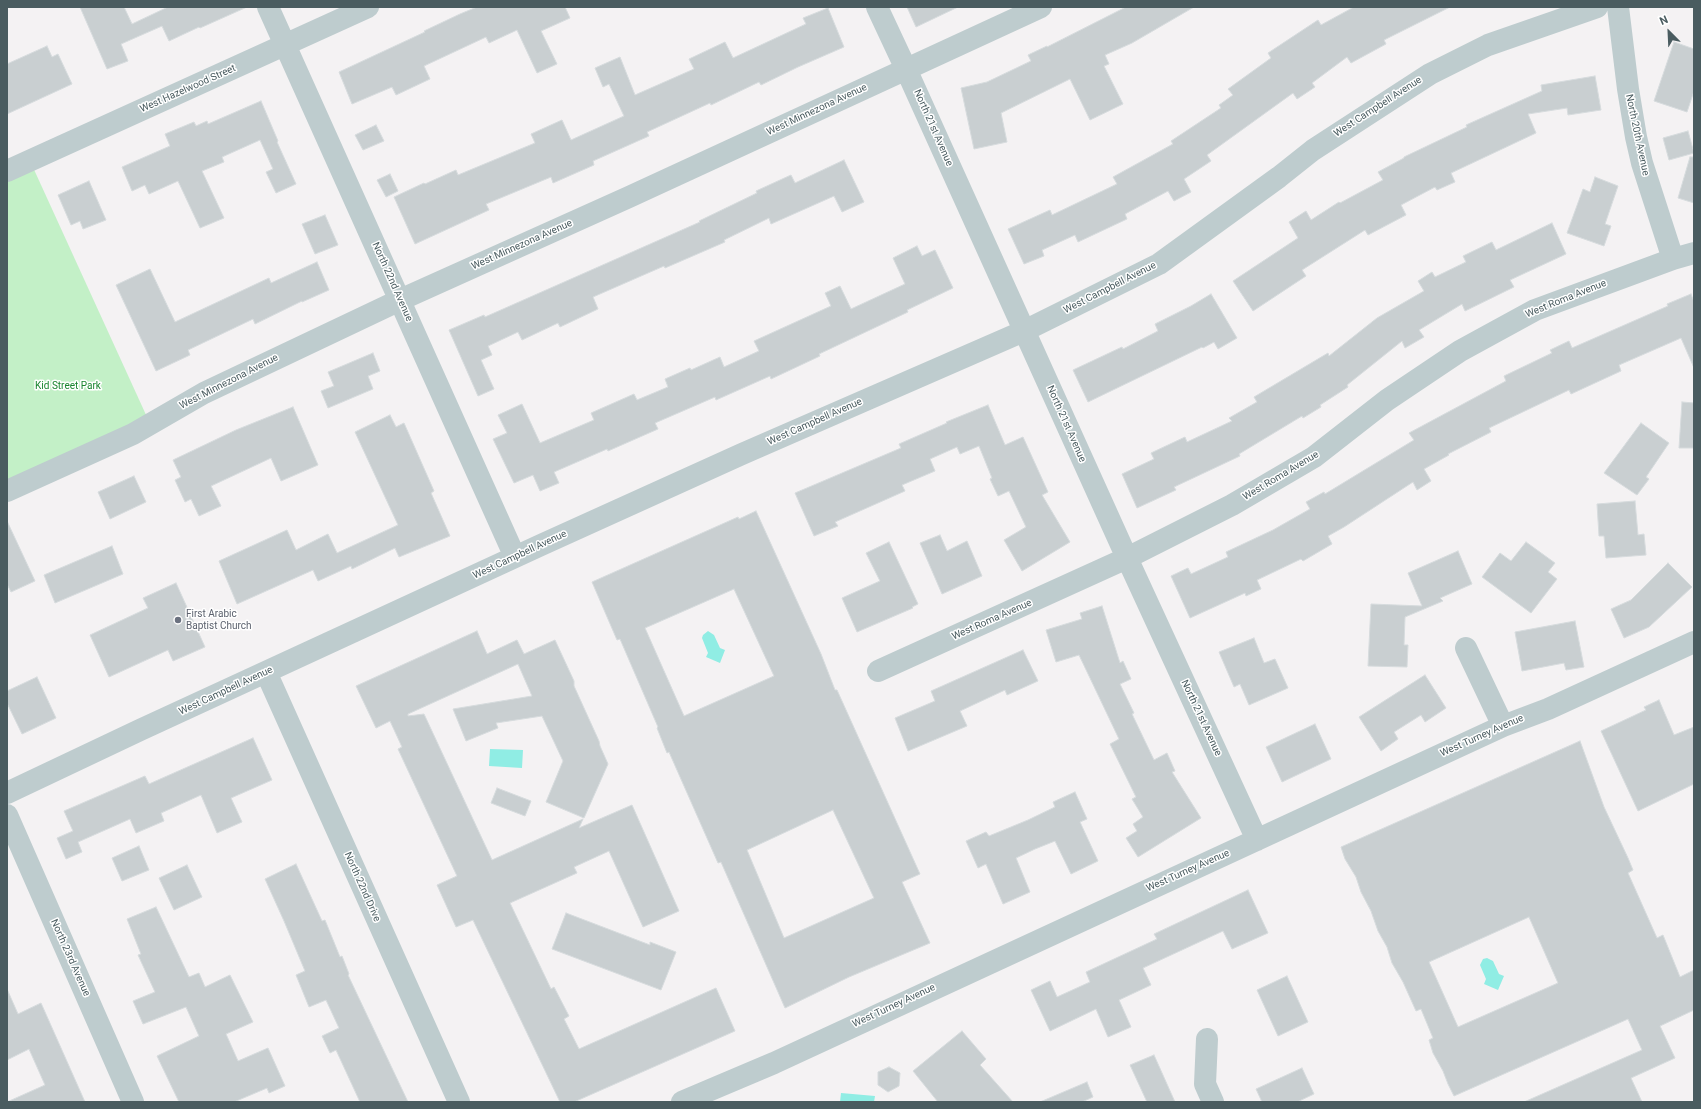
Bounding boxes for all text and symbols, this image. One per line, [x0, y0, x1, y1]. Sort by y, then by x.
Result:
north arrow [1649, 12, 1689, 52]
text: N [1658, 13, 1670, 28]
street label: West Hazelwood Street [138, 62, 238, 116]
street label: West Campbell Avenue [1332, 74, 1424, 140]
street label: West Minnezona Avenue [765, 81, 869, 139]
street label: North 21st Avenue [911, 88, 955, 168]
street label: North 20th Avenue [1623, 93, 1651, 177]
street label: West Minnezona Avenue [470, 217, 574, 273]
street label: North 22nd Avenue [369, 241, 415, 323]
street label: West Campbell Avenue [1062, 259, 1158, 317]
street label: West Roma Avenue [1524, 277, 1608, 321]
street label: West Minnezona Avenue [178, 352, 280, 412]
park label: Kid Street Park [35, 380, 101, 392]
street label: North 21st Avenue [1044, 384, 1088, 464]
street label: West Campbell Avenue [766, 396, 864, 448]
street label: West Roma Avenue [1241, 449, 1321, 503]
street label: West Campbell Avenue [471, 528, 569, 582]
street label: West Roma Avenue [950, 597, 1034, 643]
place label: First Arabic Baptist Church [186, 608, 251, 632]
marker: First Arabic Baptist Church [173, 615, 183, 625]
street label: West Campbell Avenue [177, 664, 275, 718]
street label: North 21st Avenue [1178, 678, 1224, 758]
street label: West Turney Avenue [1438, 712, 1526, 760]
street label: West Turney Avenue [1144, 847, 1232, 895]
street label: North 22nd Drive [341, 850, 383, 924]
street label: North 23rd Avenue [48, 918, 92, 998]
street label: West Turney Avenue [851, 982, 937, 1030]

